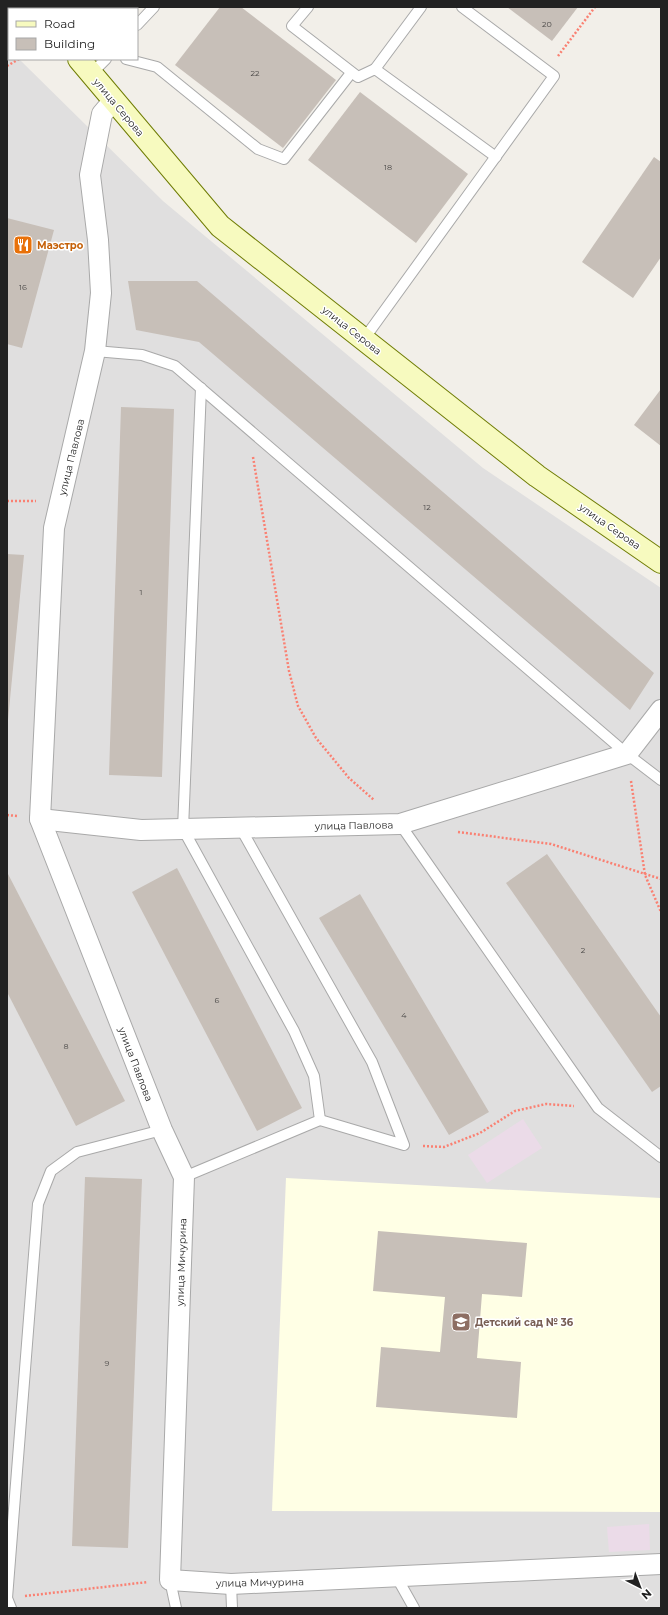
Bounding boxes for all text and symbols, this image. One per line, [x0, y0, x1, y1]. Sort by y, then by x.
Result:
legend [8, 8, 138, 60]
text: Road [44, 16, 75, 31]
house number: 20 [542, 19, 552, 29]
text: Building [44, 36, 95, 51]
house number: 22 [250, 68, 260, 78]
street label: улица Серова [90, 75, 147, 139]
house number: 18 [384, 162, 392, 172]
restaurant icon: Маэстро [12, 234, 34, 256]
place label: Маэстро [37, 239, 84, 252]
house number: 16 [19, 282, 27, 292]
street label: улица Серова [318, 302, 384, 358]
street label: улица Павлова [55, 417, 87, 498]
street label: улица Серова [576, 500, 643, 552]
house number: 12 [423, 502, 431, 512]
house number: 1 [140, 587, 142, 597]
street label: улица Павлова [314, 818, 393, 833]
house number: 2 [581, 945, 586, 955]
house number: 6 [215, 995, 220, 1005]
house number: 4 [401, 1010, 407, 1020]
street label: улица Павлова [115, 1024, 156, 1103]
house number: 8 [63, 1041, 69, 1051]
street label: улица Мичурина [173, 1218, 190, 1307]
school or university icon: Детский сад № 36 [450, 1311, 472, 1333]
place label: Детский сад № 36 [475, 1316, 574, 1329]
house number: 9 [105, 1358, 110, 1368]
north arrow [620, 1567, 660, 1607]
street label: улица Мичурина [215, 1575, 304, 1590]
text: N [639, 1586, 655, 1603]

